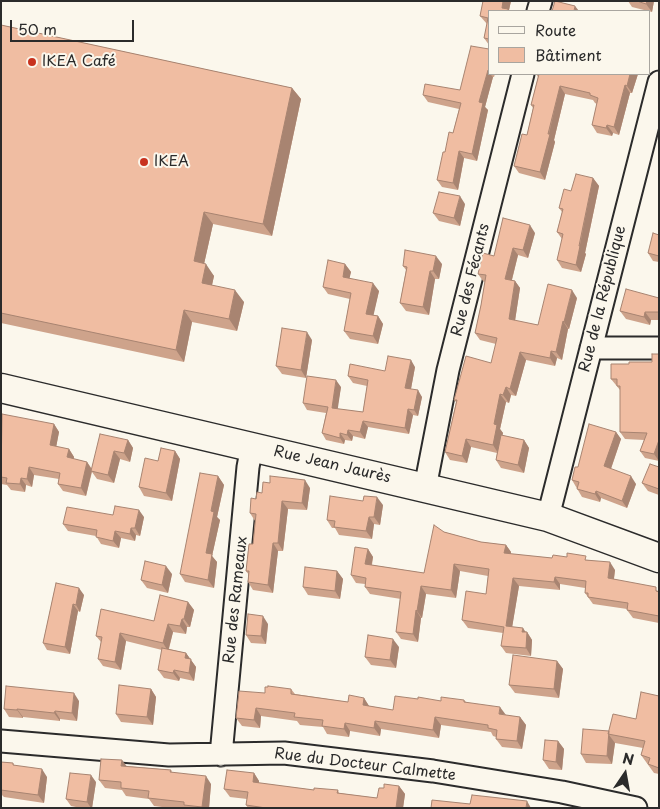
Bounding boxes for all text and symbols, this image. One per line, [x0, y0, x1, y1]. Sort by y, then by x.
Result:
scale bar [12, 10, 136, 42]
legend [488, 10, 650, 75]
text: 50 m [18, 17, 57, 40]
text: Route [535, 18, 576, 41]
text: Bâtiment [535, 43, 602, 66]
place label: IKEA Café [42, 53, 116, 71]
marker: IKEA Café [26, 56, 38, 68]
place label: IKEA [154, 153, 189, 171]
marker: IKEA [138, 156, 150, 168]
street label: Rue des Fécants [448, 222, 494, 338]
street label: Rue de la République [576, 224, 630, 374]
street label: Rue Jean Jaurès [272, 443, 392, 487]
street label: Rue des Rameaux [220, 535, 252, 665]
street label: Rue du Docteur Calmette [273, 745, 457, 785]
text: N [621, 747, 636, 770]
north arrow [600, 749, 650, 799]

